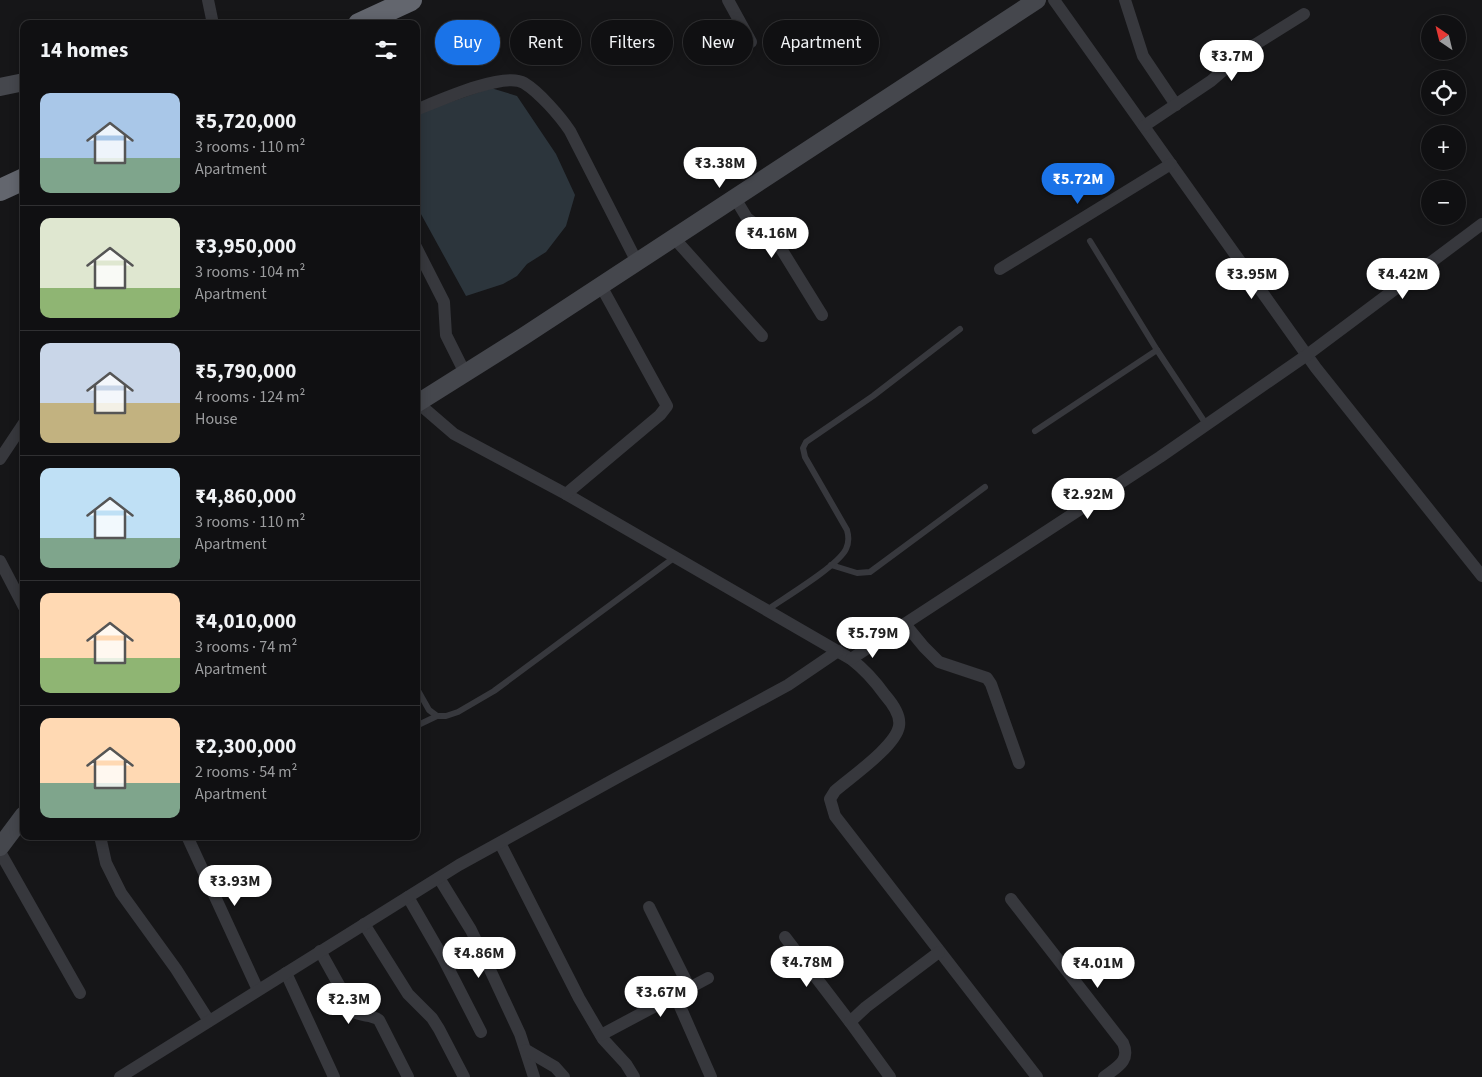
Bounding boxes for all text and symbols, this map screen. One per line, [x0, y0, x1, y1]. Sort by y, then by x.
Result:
north arrow [1421, 15, 1466, 60]
map controls [1421, 15, 1466, 225]
chip: Buy [435, 20, 500, 65]
chip: Rent [510, 20, 581, 65]
chip: Filters [591, 20, 673, 65]
chip: New [683, 20, 753, 65]
chip: Apartment [763, 20, 879, 65]
text: 14 homes [40, 35, 128, 65]
icon: filters [372, 36, 400, 64]
pin: ₹3.7M [1197, 39, 1267, 82]
text: ₹3.7M [1211, 45, 1253, 67]
button: locate [1421, 70, 1466, 115]
text: ₹5,720,000 [195, 106, 296, 136]
icon: home [80, 113, 140, 173]
button: + [1421, 125, 1466, 170]
text: 3 rooms · 110 m² [195, 136, 305, 158]
pin: ₹3.38M [679, 146, 761, 189]
text: ₹3.38M [695, 152, 745, 174]
text: Apartment [195, 158, 267, 180]
pin: ₹5.72M [1037, 162, 1119, 205]
text: ₹5.72M [1053, 168, 1103, 190]
button: − [1421, 180, 1466, 225]
pin: ₹4.16M [731, 216, 813, 259]
text: ₹4.16M [747, 222, 797, 244]
text: ₹3,950,000 [195, 231, 296, 261]
icon: home [80, 238, 140, 298]
pin: ₹3.95M [1211, 258, 1293, 300]
pin: ₹4.42M [1362, 258, 1444, 300]
text: 3 rooms · 104 m² [195, 261, 305, 283]
text: ₹3.95M [1227, 263, 1277, 285]
text: ₹4.42M [1378, 263, 1428, 285]
text: Apartment [195, 283, 267, 305]
text: ₹5,790,000 [195, 356, 296, 386]
icon: home [80, 363, 140, 423]
text: 4 rooms · 124 m² [195, 386, 305, 408]
text: House [195, 408, 237, 430]
pin: ₹2.92M [1047, 478, 1129, 520]
text: ₹4,860,000 [195, 481, 296, 511]
text: ₹2.92M [1063, 483, 1113, 505]
icon: home [80, 488, 140, 548]
text: 3 rooms · 110 m² [195, 511, 305, 533]
text: Apartment [195, 533, 267, 555]
text: ₹4,010,000 [195, 606, 296, 636]
icon: home [80, 613, 140, 673]
pin: ₹5.79M [832, 616, 914, 659]
text: ₹5.79M [848, 622, 898, 644]
text: 3 rooms · 74 m² [195, 636, 297, 658]
text: Apartment [195, 658, 267, 680]
text: ₹2,300,000 [195, 731, 296, 761]
icon: home [80, 738, 140, 798]
text: 2 rooms · 54 m² [195, 761, 297, 783]
text: Apartment [195, 783, 267, 805]
pin: ₹3.93M [194, 864, 276, 907]
text: ₹3.93M [210, 870, 260, 892]
pin: ₹4.86M [438, 936, 520, 979]
text: ₹4.86M [454, 942, 504, 964]
pin: ₹4.78M [766, 946, 848, 988]
pin: ₹4.01M [1057, 946, 1139, 989]
text: ₹4.78M [782, 951, 832, 973]
text: ₹4.01M [1073, 952, 1123, 974]
pin: ₹3.67M [620, 976, 702, 1018]
text: ₹3.67M [636, 981, 686, 1003]
pin: ₹2.3M [314, 982, 384, 1025]
text: ₹2.3M [328, 988, 370, 1010]

